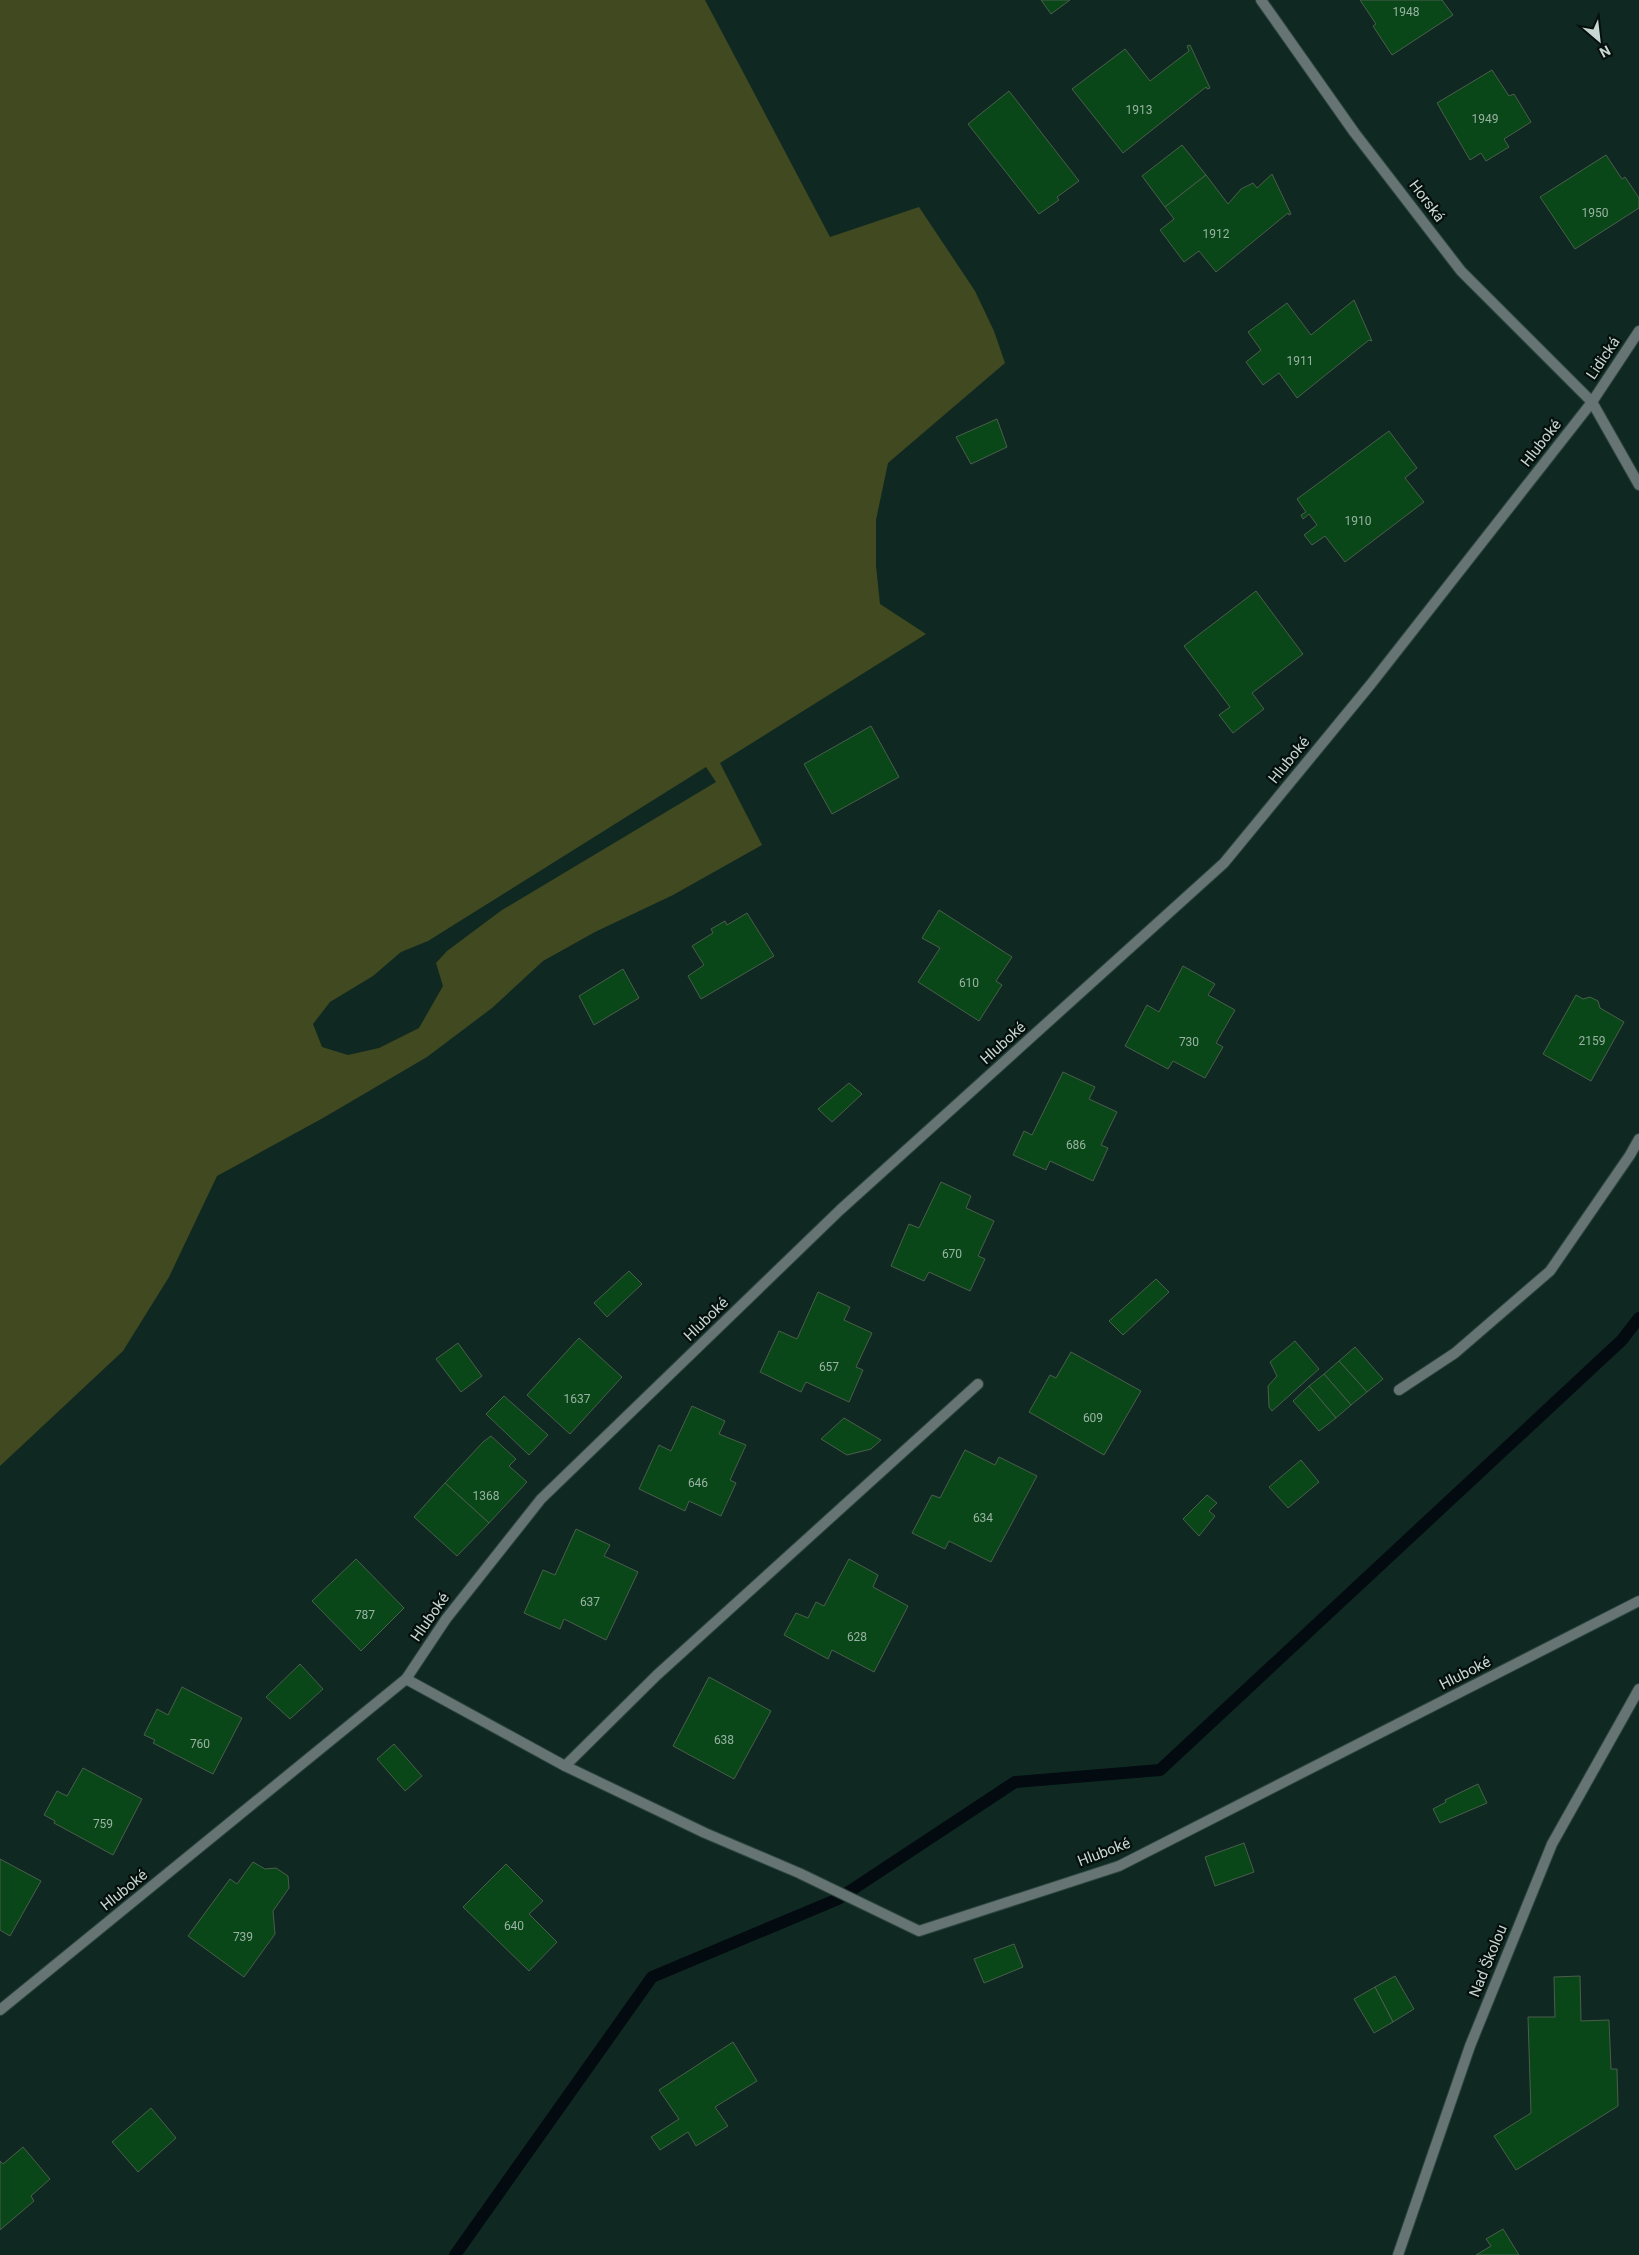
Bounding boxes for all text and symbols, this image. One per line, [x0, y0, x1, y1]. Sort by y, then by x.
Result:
house number: 1948 [1393, 5, 1420, 19]
north arrow [1574, 15, 1624, 65]
text: N [1597, 42, 1613, 61]
house number: 1913 [1126, 103, 1152, 117]
house number: 1949 [1472, 112, 1498, 126]
street label: Horská [1405, 176, 1449, 226]
house number: 1950 [1582, 206, 1609, 220]
house number: 1912 [1203, 227, 1230, 241]
street label: Lidická [1582, 333, 1624, 383]
house number: 1911 [1287, 354, 1313, 368]
street label: Hluboké [1517, 416, 1565, 470]
house number: 1910 [1345, 514, 1372, 528]
street label: Hluboké [1265, 733, 1313, 787]
house number: 610 [959, 976, 979, 990]
street label: Hluboké [977, 1018, 1029, 1068]
house number: 2159 [1579, 1034, 1605, 1048]
house number: 730 [1179, 1035, 1199, 1049]
house number: 686 [1066, 1138, 1086, 1152]
house number: 670 [942, 1247, 962, 1261]
street label: Hluboké [680, 1293, 732, 1345]
house number: 657 [819, 1360, 839, 1374]
house number: 1637 [564, 1392, 591, 1406]
house number: 609 [1083, 1411, 1103, 1425]
house number: 646 [688, 1476, 708, 1490]
house number: 1368 [473, 1489, 500, 1503]
house number: 634 [973, 1511, 993, 1525]
street label: Hluboké [407, 1589, 453, 1645]
house number: 637 [580, 1595, 600, 1609]
house number: 787 [355, 1608, 375, 1622]
house number: 628 [847, 1630, 867, 1644]
street label: Hluboké [1436, 1652, 1494, 1694]
house number: 638 [714, 1733, 734, 1747]
house number: 760 [190, 1737, 210, 1751]
house number: 759 [93, 1817, 113, 1831]
street label: Hluboké [1075, 1834, 1133, 1870]
street label: Hluboké [97, 1866, 151, 1914]
house number: 640 [504, 1919, 524, 1933]
street label: Nad Školou [1465, 1922, 1511, 2000]
house number: 739 [233, 1930, 253, 1944]

